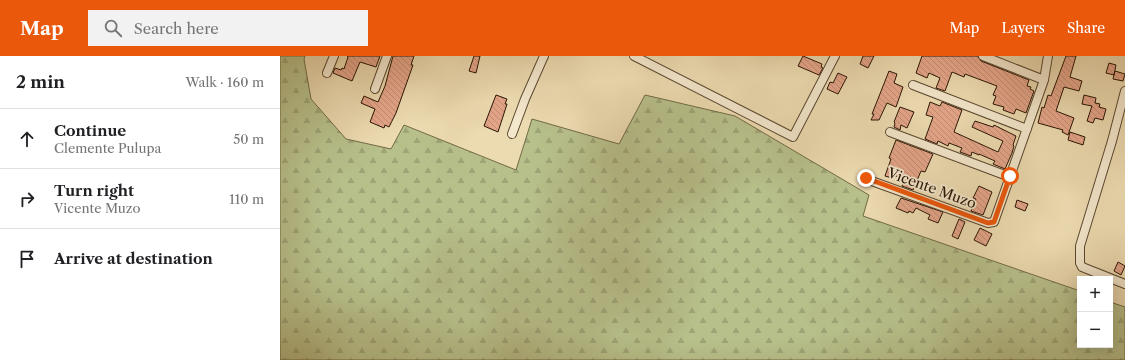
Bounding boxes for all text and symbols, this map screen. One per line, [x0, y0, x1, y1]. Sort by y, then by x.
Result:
search box [88, 10, 368, 46]
text: Map [20, 17, 64, 40]
icon: search [102, 17, 124, 39]
text: Search here [134, 19, 219, 38]
text: Map [949, 19, 979, 37]
text: Layers [1001, 19, 1045, 37]
text: Share [1067, 19, 1105, 37]
text: 2 min [16, 72, 65, 92]
text: Walk · 160 m [185, 74, 264, 90]
text: Continue [54, 121, 126, 140]
icon: ahead [16, 128, 38, 150]
text: 50 m [233, 131, 264, 147]
text: Clemente Pulupa [54, 140, 161, 156]
street label: Vicente Muzo [884, 163, 979, 212]
route start [1001, 167, 1019, 185]
route end [857, 169, 875, 187]
text: Turn right [54, 181, 134, 200]
icon: right [16, 188, 38, 210]
text: 110 m [229, 191, 264, 207]
text: Vicente Muzo [54, 200, 141, 216]
icon: arrive [16, 248, 38, 270]
text: Arrive at destination [54, 249, 213, 268]
map controls [1077, 276, 1113, 348]
button: + [1077, 276, 1113, 312]
button: − [1077, 312, 1113, 348]

